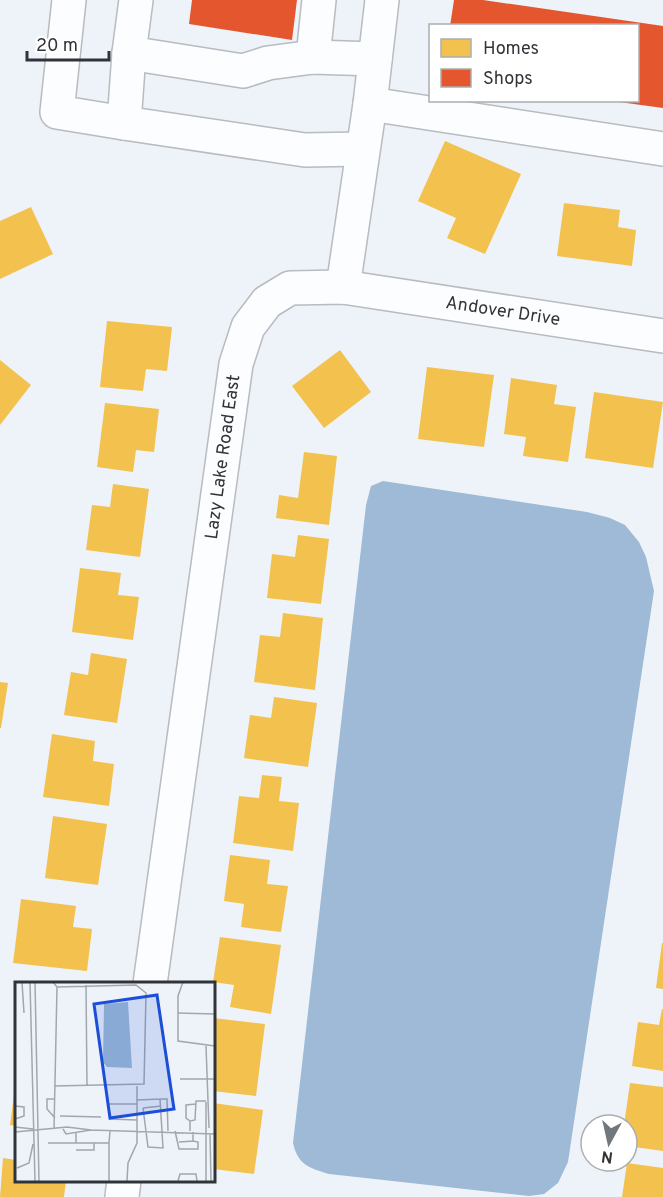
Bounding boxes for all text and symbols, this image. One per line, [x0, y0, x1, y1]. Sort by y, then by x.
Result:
scale bar [27, 24, 110, 62]
legend [429, 24, 639, 102]
text: 20 m [36, 35, 78, 58]
text: Homes [483, 38, 539, 61]
text: Shops [483, 68, 533, 91]
street label: Andover Drive [444, 291, 562, 332]
street label: Lazy Lake Road East [200, 373, 246, 541]
inset map [15, 982, 214, 1182]
north arrow [579, 1113, 639, 1173]
text: N [600, 1145, 614, 1167]

